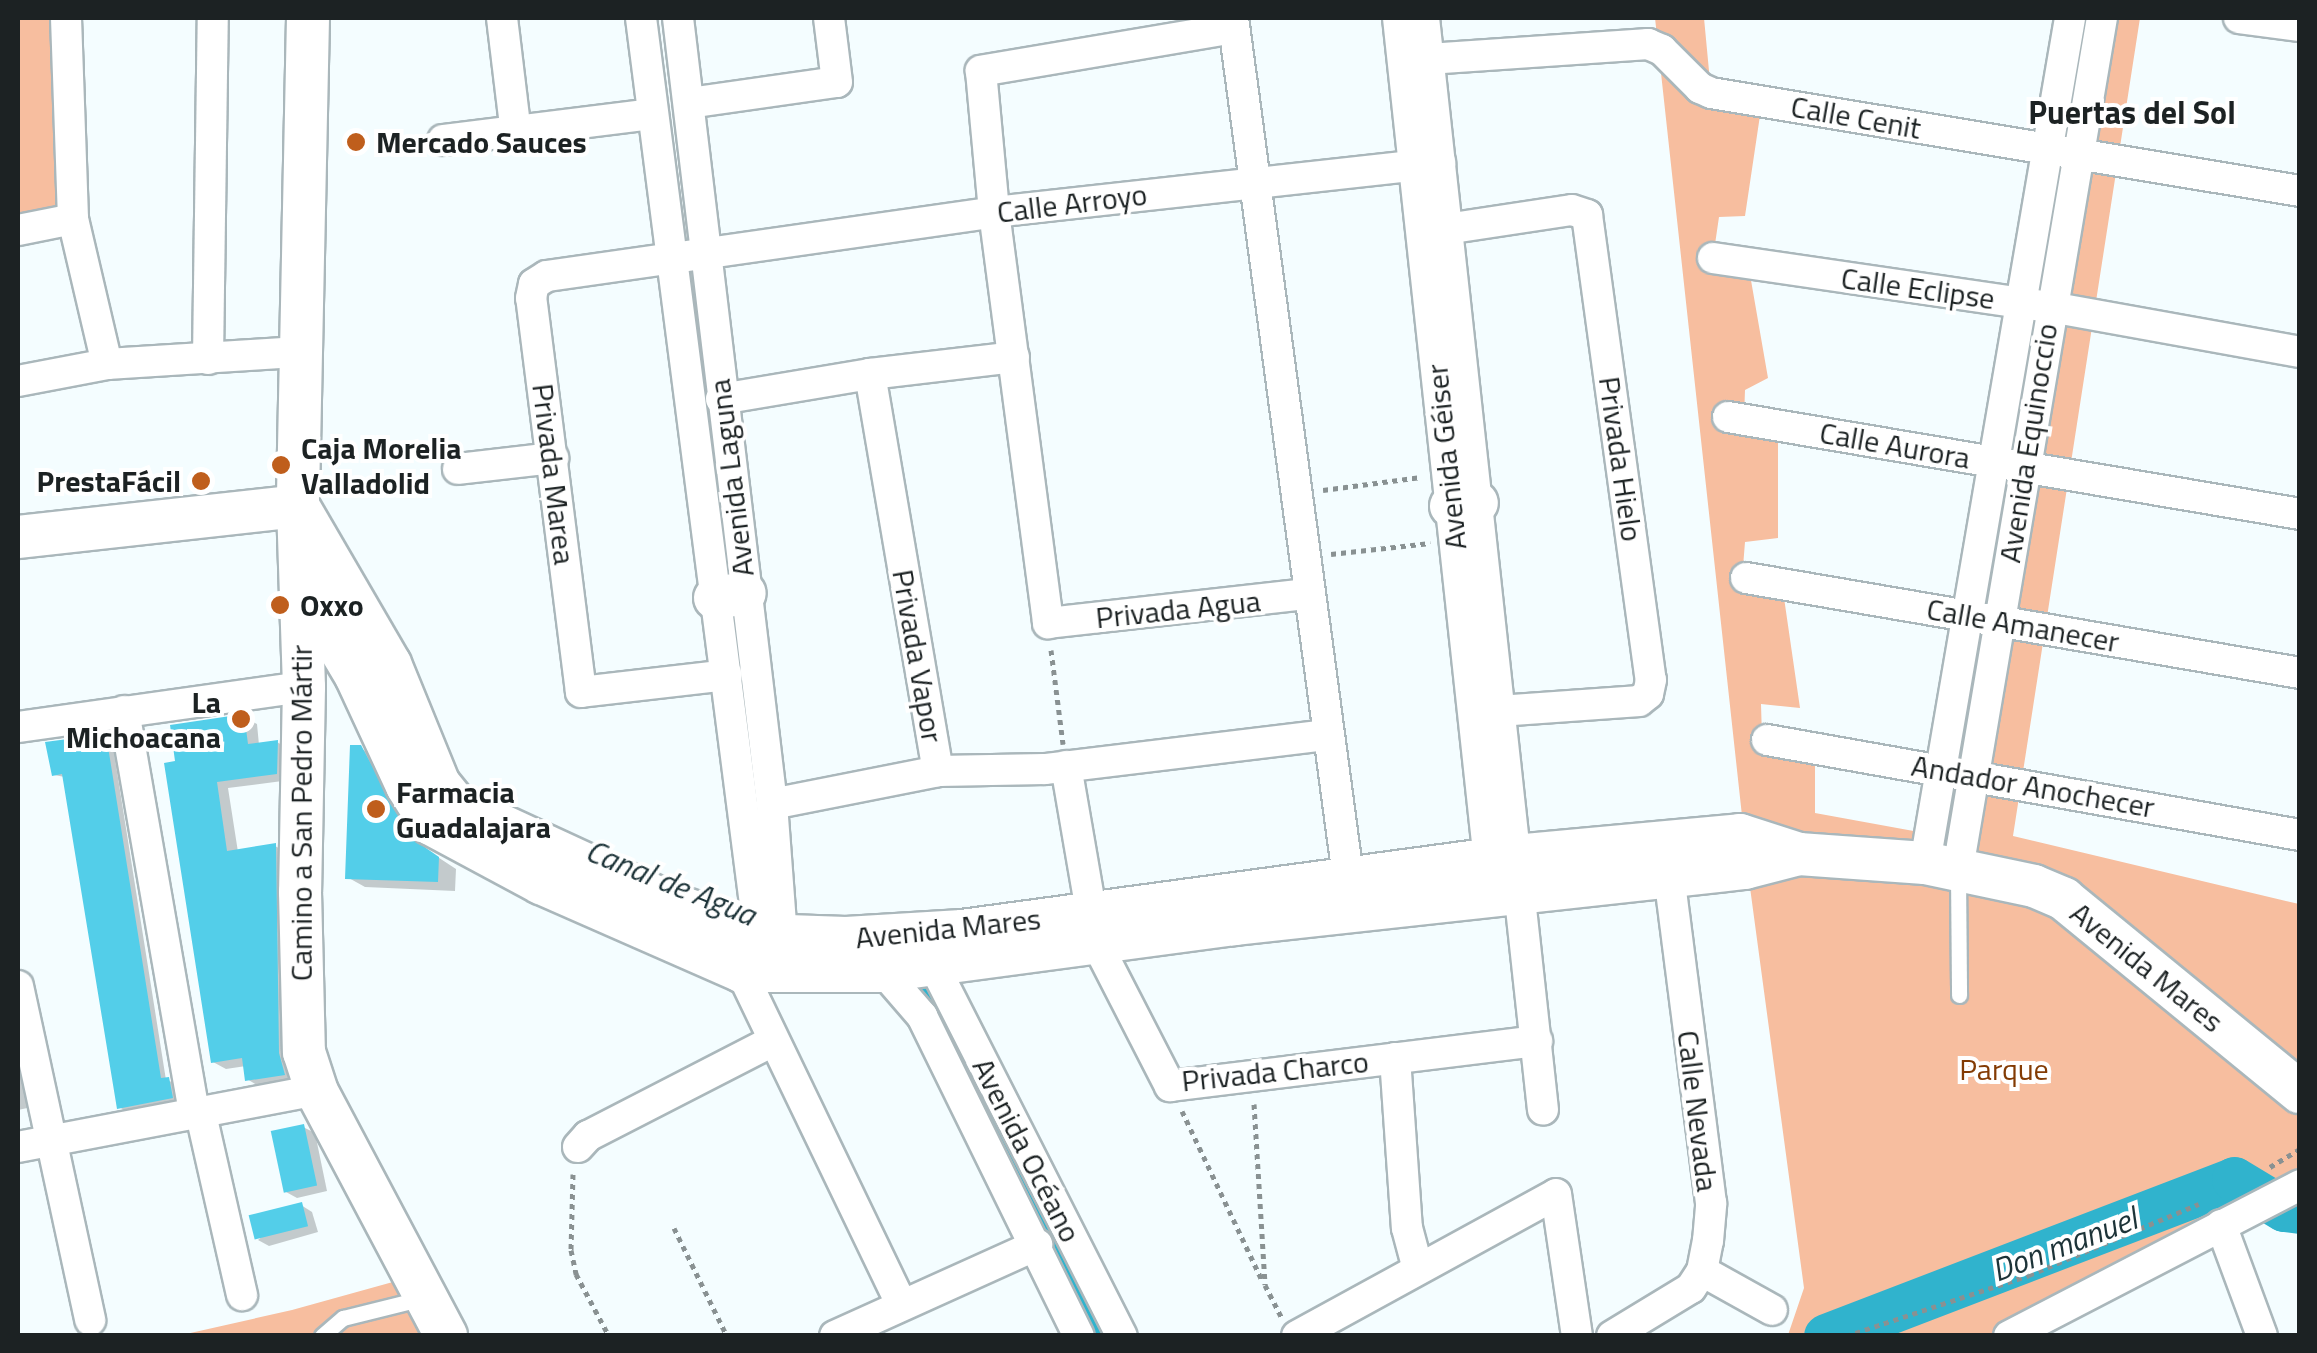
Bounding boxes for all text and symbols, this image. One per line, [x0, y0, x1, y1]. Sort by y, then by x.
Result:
street label: Calle Cenit [1788, 88, 1924, 146]
district label: Puertas del Sol [2028, 93, 2236, 131]
place label: Mercado Sauces [376, 124, 587, 160]
marker: Mercado Sauces [345, 131, 367, 153]
street label: Calle Arroyo [995, 176, 1149, 230]
street label: Calle Eclipse [1839, 259, 1997, 317]
street label: Avenida Equinoccio [1991, 321, 2065, 565]
street label: Avenida Géiser [1418, 362, 1474, 552]
street label: Privada Hielo [1592, 374, 1650, 544]
street label: Avenida Laguna [701, 377, 761, 579]
street label: Privada Marea [525, 382, 583, 566]
street label: Calle Aurora [1817, 414, 1973, 476]
place label: Caja Morelia Valladolid [301, 430, 461, 500]
marker: Caja Morelia Valladolid [270, 454, 292, 476]
place label: PrestaFácil [36, 463, 181, 499]
marker: PrestaFácil [190, 470, 212, 492]
street label: Privada Vapor [885, 567, 951, 745]
street label: Privada Agua [1094, 582, 1262, 636]
place label: Oxxo [300, 587, 364, 623]
street label: Calle Amanecer [1924, 590, 2122, 660]
marker: Oxxo [269, 594, 291, 616]
street label: Camino a San Pedro Mártir [283, 645, 319, 981]
place label: La Michoacana [66, 684, 221, 754]
marker: La Michoacana [230, 708, 252, 730]
street label: Andador Anochecer [1909, 747, 2157, 825]
place label: Farmacia Guadalajara [396, 774, 551, 844]
marker: Farmacia Guadalajara [365, 798, 387, 820]
water label: Canal de Agua [580, 831, 762, 933]
street label: Avenida Mares [2063, 894, 2231, 1040]
street label: Avenida Mares [854, 900, 1042, 956]
street label: Calle Nevada [1670, 1028, 1726, 1194]
street label: Privada Charco [1180, 1043, 1370, 1099]
park label: Parque [1959, 1051, 2049, 1087]
street label: Avenida Océano [965, 1052, 1089, 1248]
water label: Don manuel [1986, 1199, 2142, 1289]

